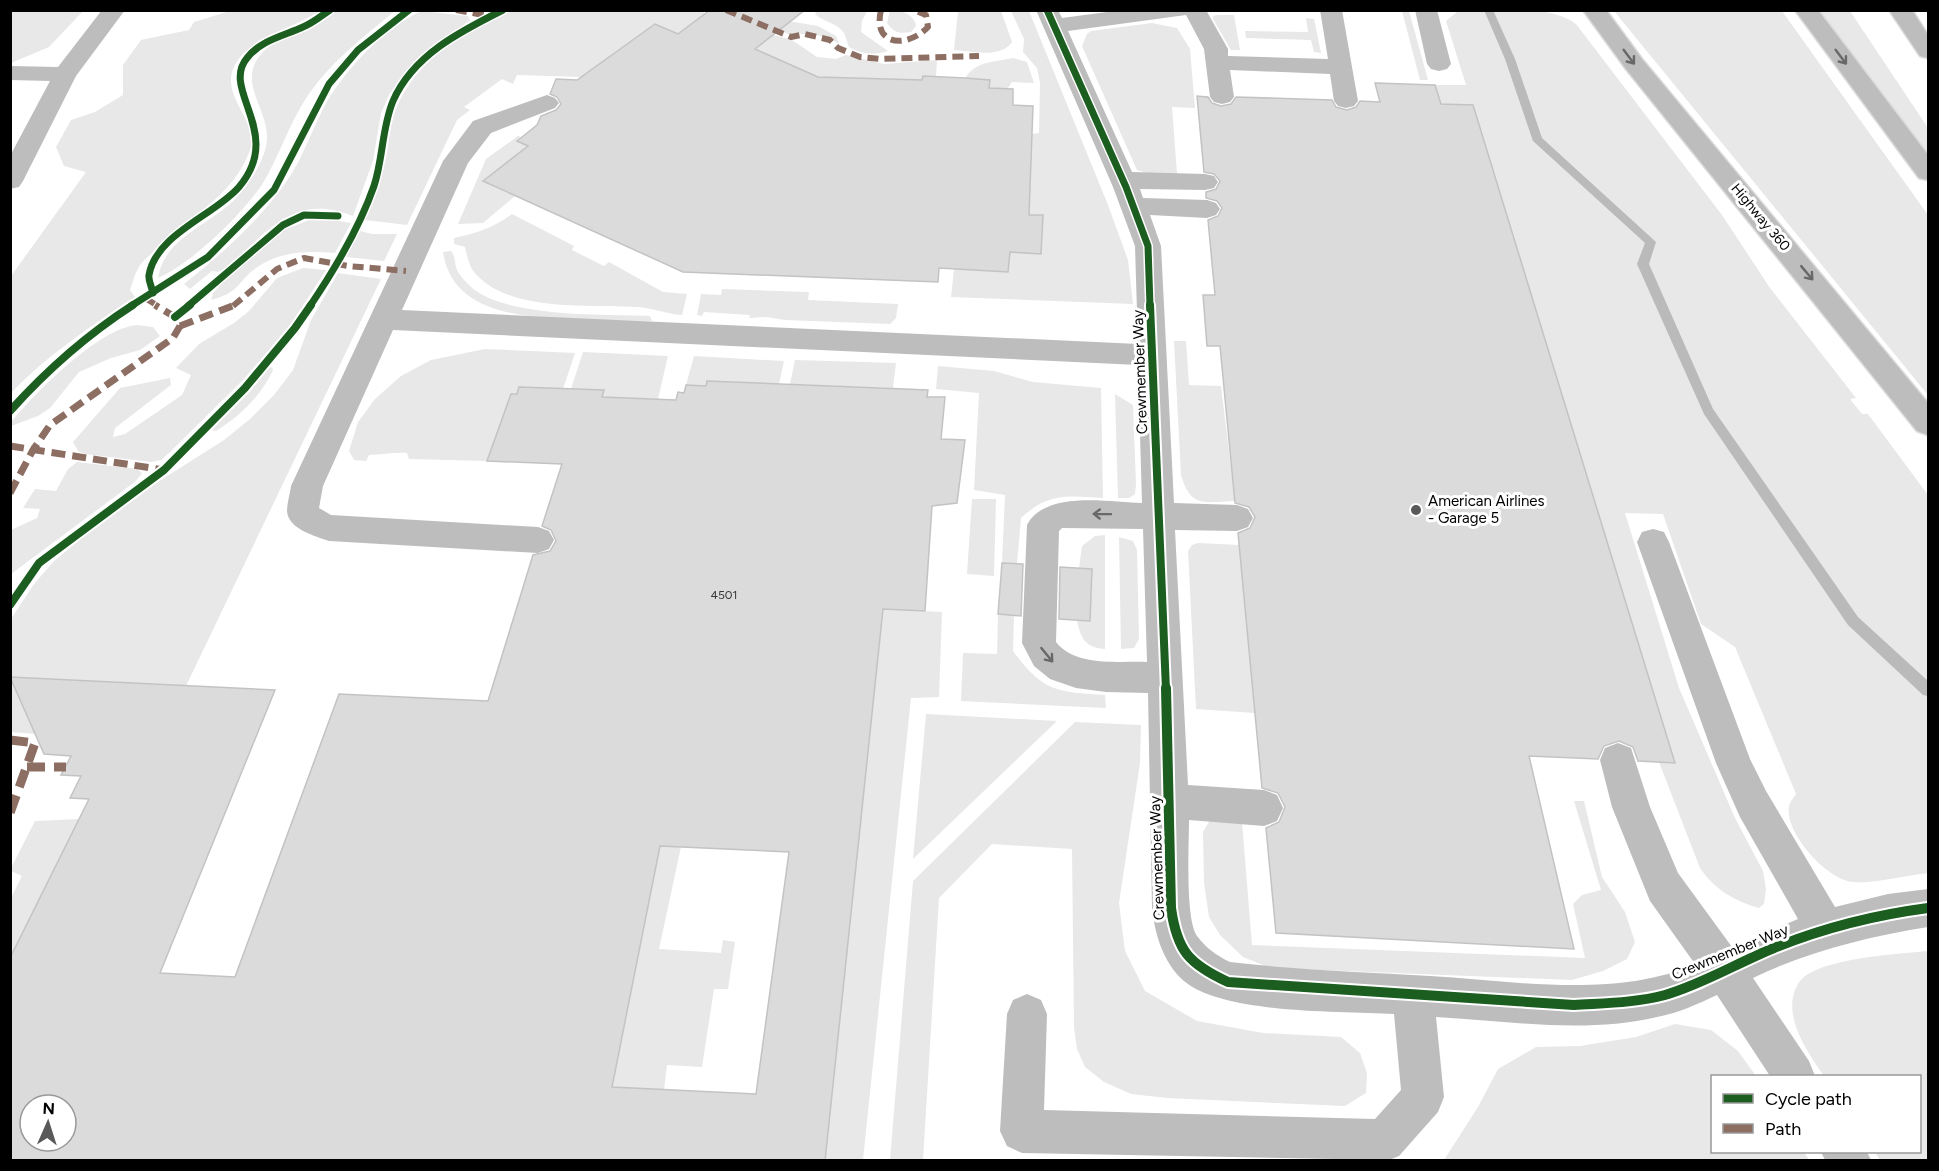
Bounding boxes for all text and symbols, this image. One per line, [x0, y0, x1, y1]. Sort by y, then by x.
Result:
one-way arrow [1623, 49, 1635, 65]
one-way arrow [1834, 49, 1847, 65]
street label: Highway 360 [1727, 180, 1794, 255]
one-way arrow [1800, 264, 1813, 280]
street label: Crewmember Way [1129, 309, 1151, 434]
place label: American Airlines - Garage 5 [1428, 492, 1545, 527]
marker: American Airlines - Garage 5 [1409, 503, 1423, 517]
one-way arrow [1092, 509, 1112, 520]
house number: 4501 [710, 588, 738, 602]
one-way arrow [1041, 647, 1054, 663]
street label: Crewmember Way [1146, 795, 1168, 920]
street label: Crewmember Way [1669, 920, 1791, 984]
legend [1711, 1075, 1921, 1153]
text: Cycle path [1765, 1088, 1852, 1110]
north arrow [18, 1093, 78, 1153]
text: N [42, 1099, 55, 1118]
text: Path [1765, 1118, 1801, 1140]

